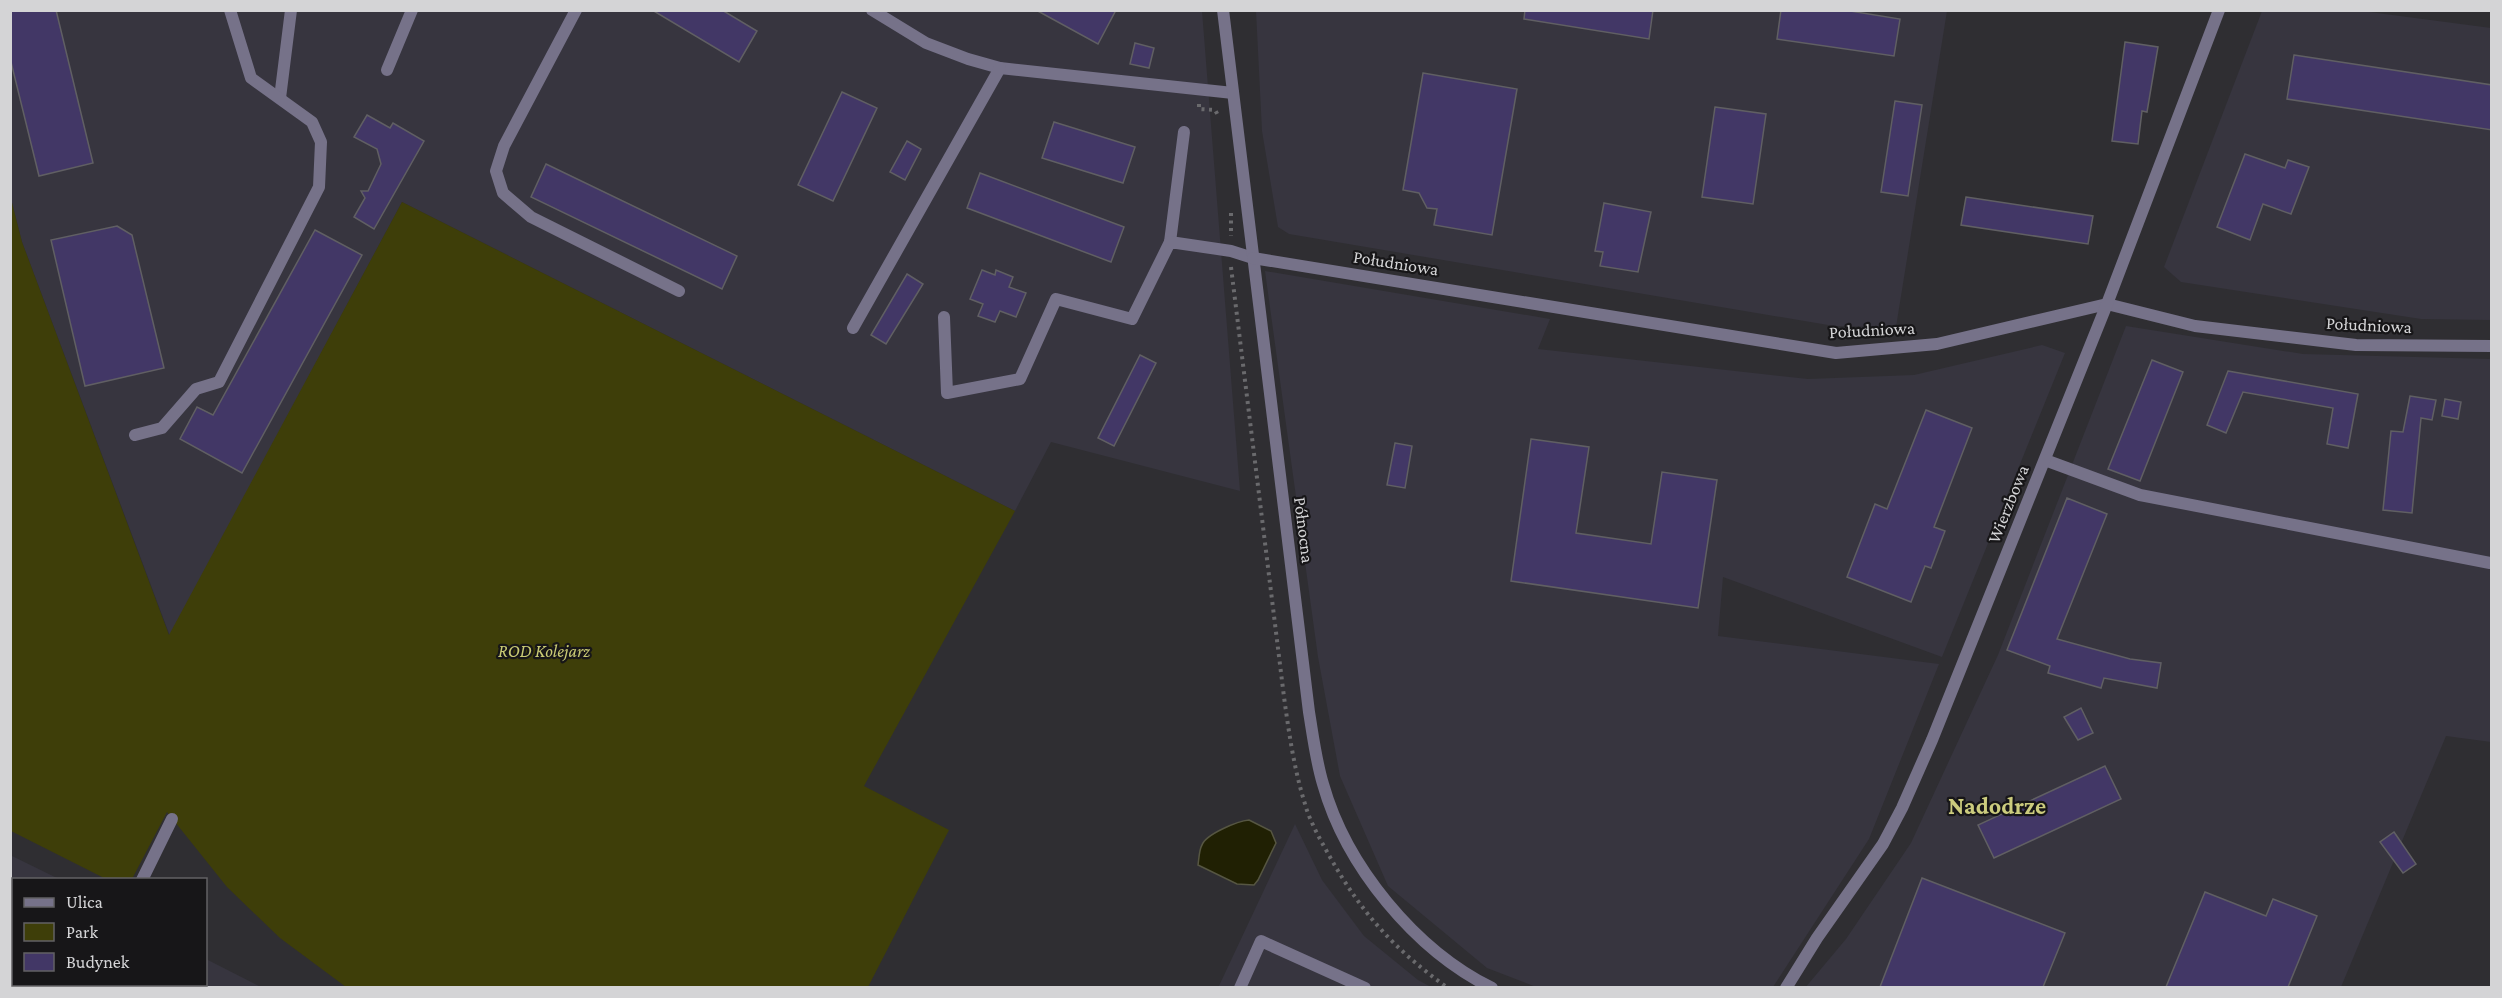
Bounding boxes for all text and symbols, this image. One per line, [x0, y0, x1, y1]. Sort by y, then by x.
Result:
street label: Południowa [1352, 246, 1440, 280]
street label: Południowa [2325, 313, 2413, 337]
street label: Południowa [1828, 318, 1916, 342]
street label: Wierzbowa [1983, 462, 2033, 546]
street label: Północna [1290, 496, 1318, 564]
park label: ROD Kolejarz [498, 641, 590, 662]
district label: Nadodrze [1948, 792, 2046, 819]
legend [12, 878, 207, 986]
text: Ulica [66, 892, 103, 912]
text: Park [66, 922, 98, 942]
text: Budynek [66, 952, 130, 972]

